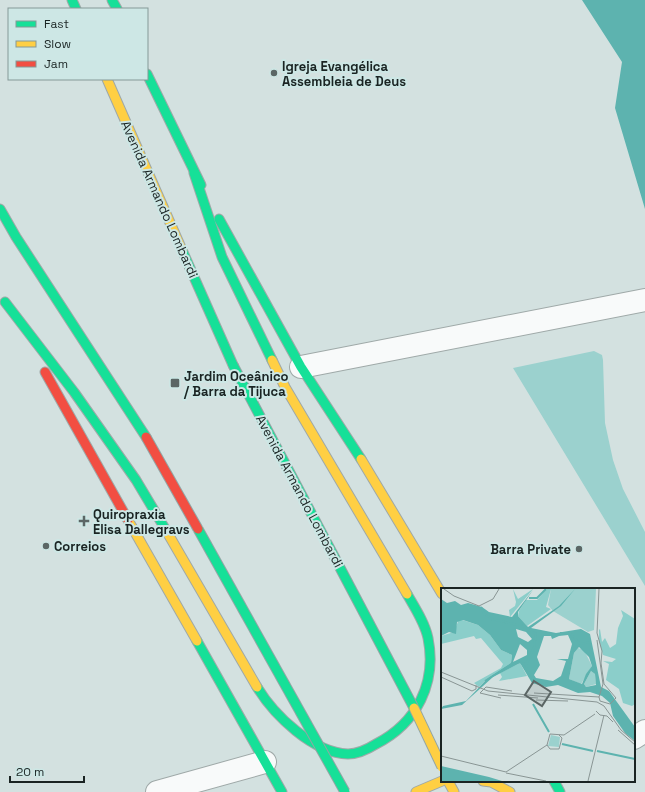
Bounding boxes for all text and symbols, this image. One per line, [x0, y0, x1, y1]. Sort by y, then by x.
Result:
legend [8, 8, 148, 80]
text: Fast [44, 16, 69, 32]
text: Slow [44, 36, 71, 52]
text: Jam [44, 56, 68, 72]
place label: Igreja Evangélica Assembleia de Deus [282, 58, 406, 90]
marker: Igreja Evangélica Assembleia de Deus [269, 68, 279, 78]
street label: Avenida Armando Lombardi [117, 118, 202, 280]
place label: Jardim Oceânico / Barra da Tijuca [183, 368, 289, 400]
marker: Jardim Oceânico / Barra da Tijuca [169, 377, 181, 389]
street label: Avenida Armando Lombardi [252, 412, 347, 570]
place label: Quiropraxia Elisa Dallegravs [93, 506, 190, 538]
marker: Quiropraxia Elisa Dallegravs [78, 515, 90, 527]
place label: Correios [54, 538, 106, 555]
marker: Correios [41, 541, 51, 551]
place label: Barra Private [490, 541, 571, 558]
marker: Barra Private [574, 544, 584, 554]
inset map [441, 588, 635, 782]
scale bar [10, 758, 84, 784]
text: 20 m [16, 764, 44, 780]

